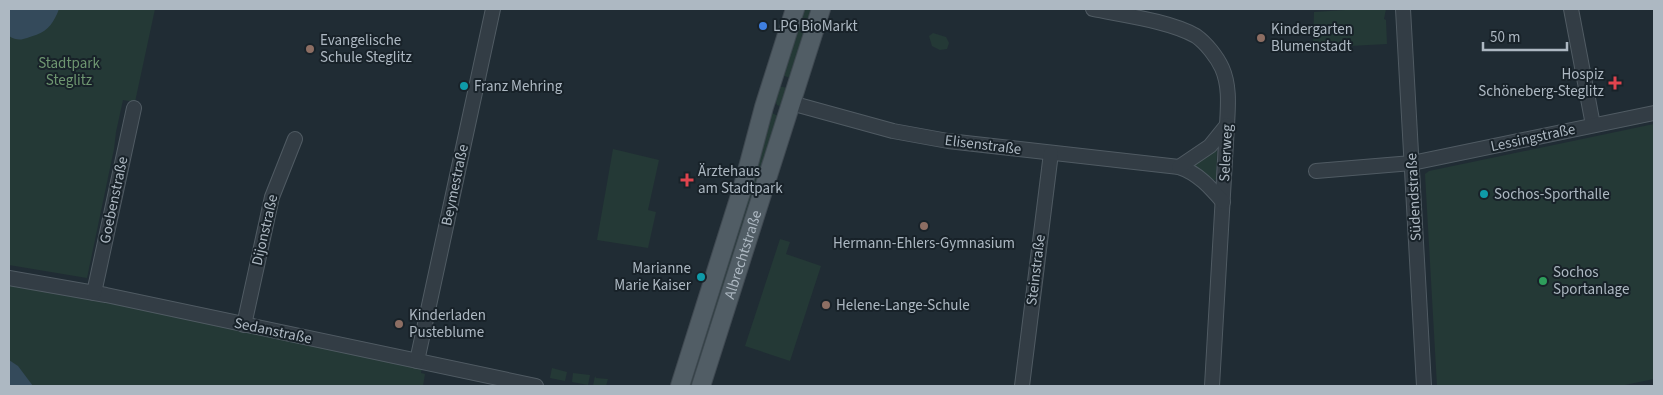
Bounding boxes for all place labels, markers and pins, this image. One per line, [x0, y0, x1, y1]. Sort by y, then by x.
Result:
place label: LPG BioMarkt [773, 16, 858, 37]
place label: Kindergarten Blumenstadt [1271, 19, 1353, 57]
marker: LPG BioMarkt [757, 20, 769, 32]
place label: Evangelische Schule Steglitz [320, 30, 412, 68]
marker: Kindergarten Blumenstadt [1255, 32, 1267, 44]
marker: Evangelische Schule Steglitz [304, 43, 316, 55]
place label: Hospiz Schöneberg-Steglitz [1478, 64, 1604, 102]
place label: Franz Mehring [474, 76, 563, 97]
marker: Hospiz Schöneberg-Steglitz [1608, 76, 1622, 90]
marker: Franz Mehring [458, 80, 470, 92]
place label: Ärztehaus am Stadtpark [698, 161, 783, 199]
marker: Ärztehaus am Stadtpark [680, 173, 694, 187]
place label: Sochos-Sporthalle [1494, 184, 1610, 205]
marker: Sochos-Sporthalle [1478, 188, 1490, 200]
marker: Hermann-Ehlers-Gymnasium [918, 220, 930, 232]
place label: Hermann-Ehlers-Gymnasium [833, 233, 1015, 254]
place label: Marianne Marie Kaiser [614, 258, 692, 296]
place label: Sochos Sportanlage [1553, 262, 1629, 300]
marker: Marianne Marie Kaiser [695, 271, 707, 283]
marker: Sochos Sportanlage [1537, 275, 1549, 287]
place label: Helene-Lange-Schule [836, 295, 970, 316]
marker: Helene-Lange-Schule [820, 299, 832, 311]
place label: Kinderladen Pusteblume [409, 305, 486, 343]
marker: Kinderladen Pusteblume [393, 318, 405, 330]

